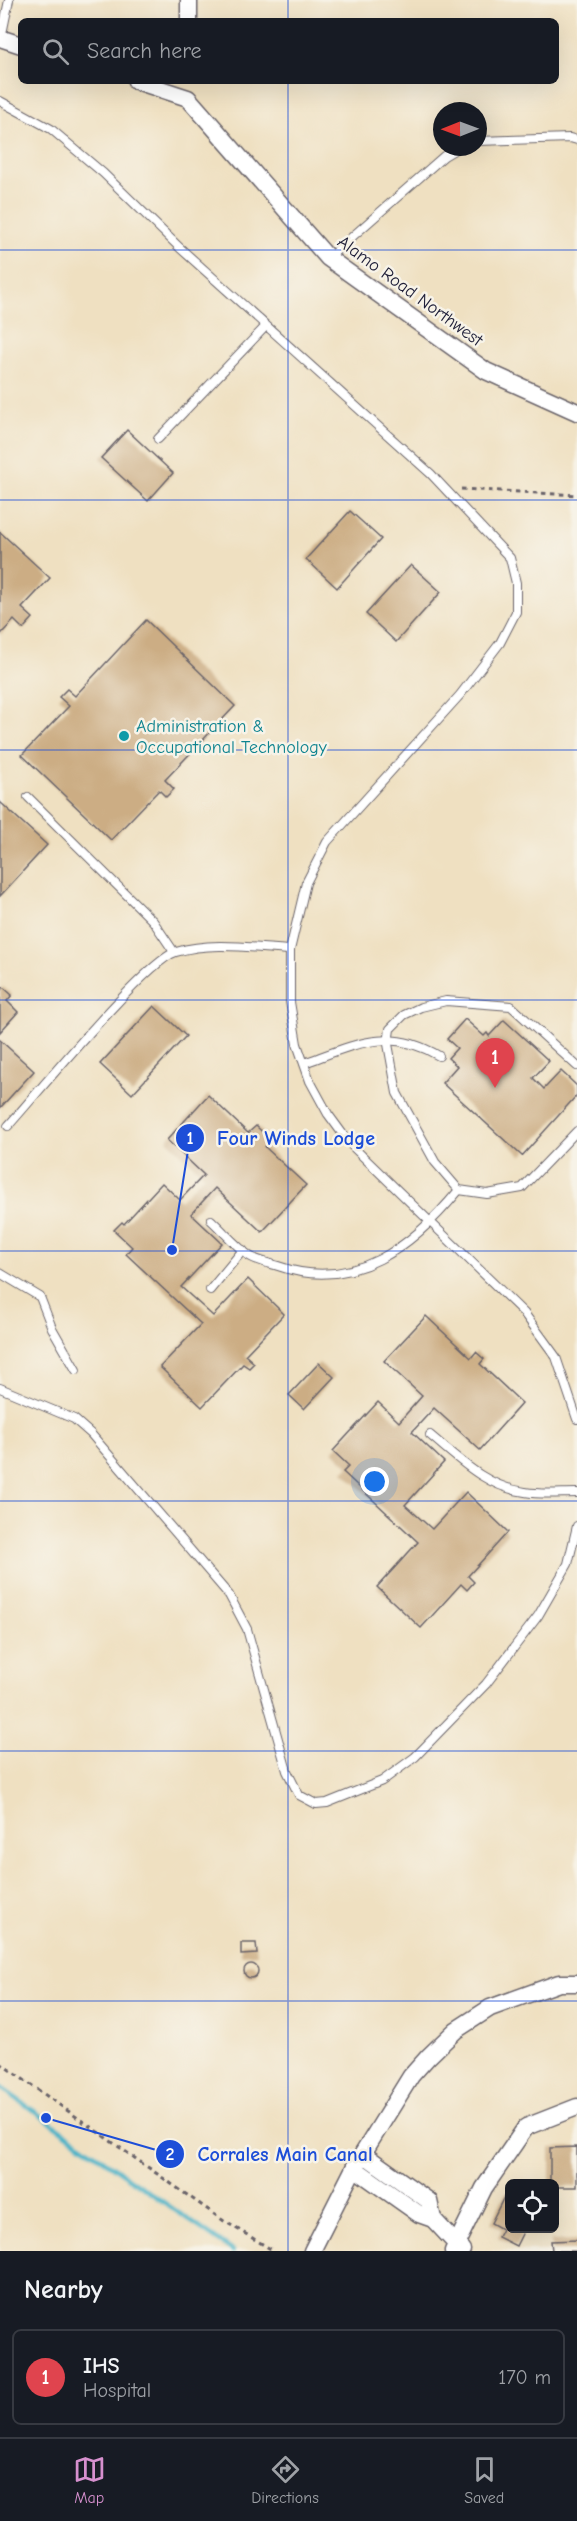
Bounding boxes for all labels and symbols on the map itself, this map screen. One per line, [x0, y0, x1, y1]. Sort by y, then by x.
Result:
north arrow [433, 102, 487, 156]
street label: Alamo Road Northwest [333, 231, 487, 351]
place label: Administration & Occupational Technology [136, 716, 328, 758]
marker: Administration & Occupational Technology [117, 729, 131, 743]
pin: 1 [476, 1038, 514, 1088]
callout: Four Winds Lodge [175, 1119, 387, 1157]
text: Four Winds Lodge [217, 1127, 375, 1150]
text: 1 [186, 1128, 194, 1149]
your location [360, 1467, 389, 1496]
callout: Corrales Main Canal [155, 2135, 385, 2173]
text: Corrales Main Canal [197, 2143, 373, 2166]
text: 2 [166, 2144, 175, 2165]

